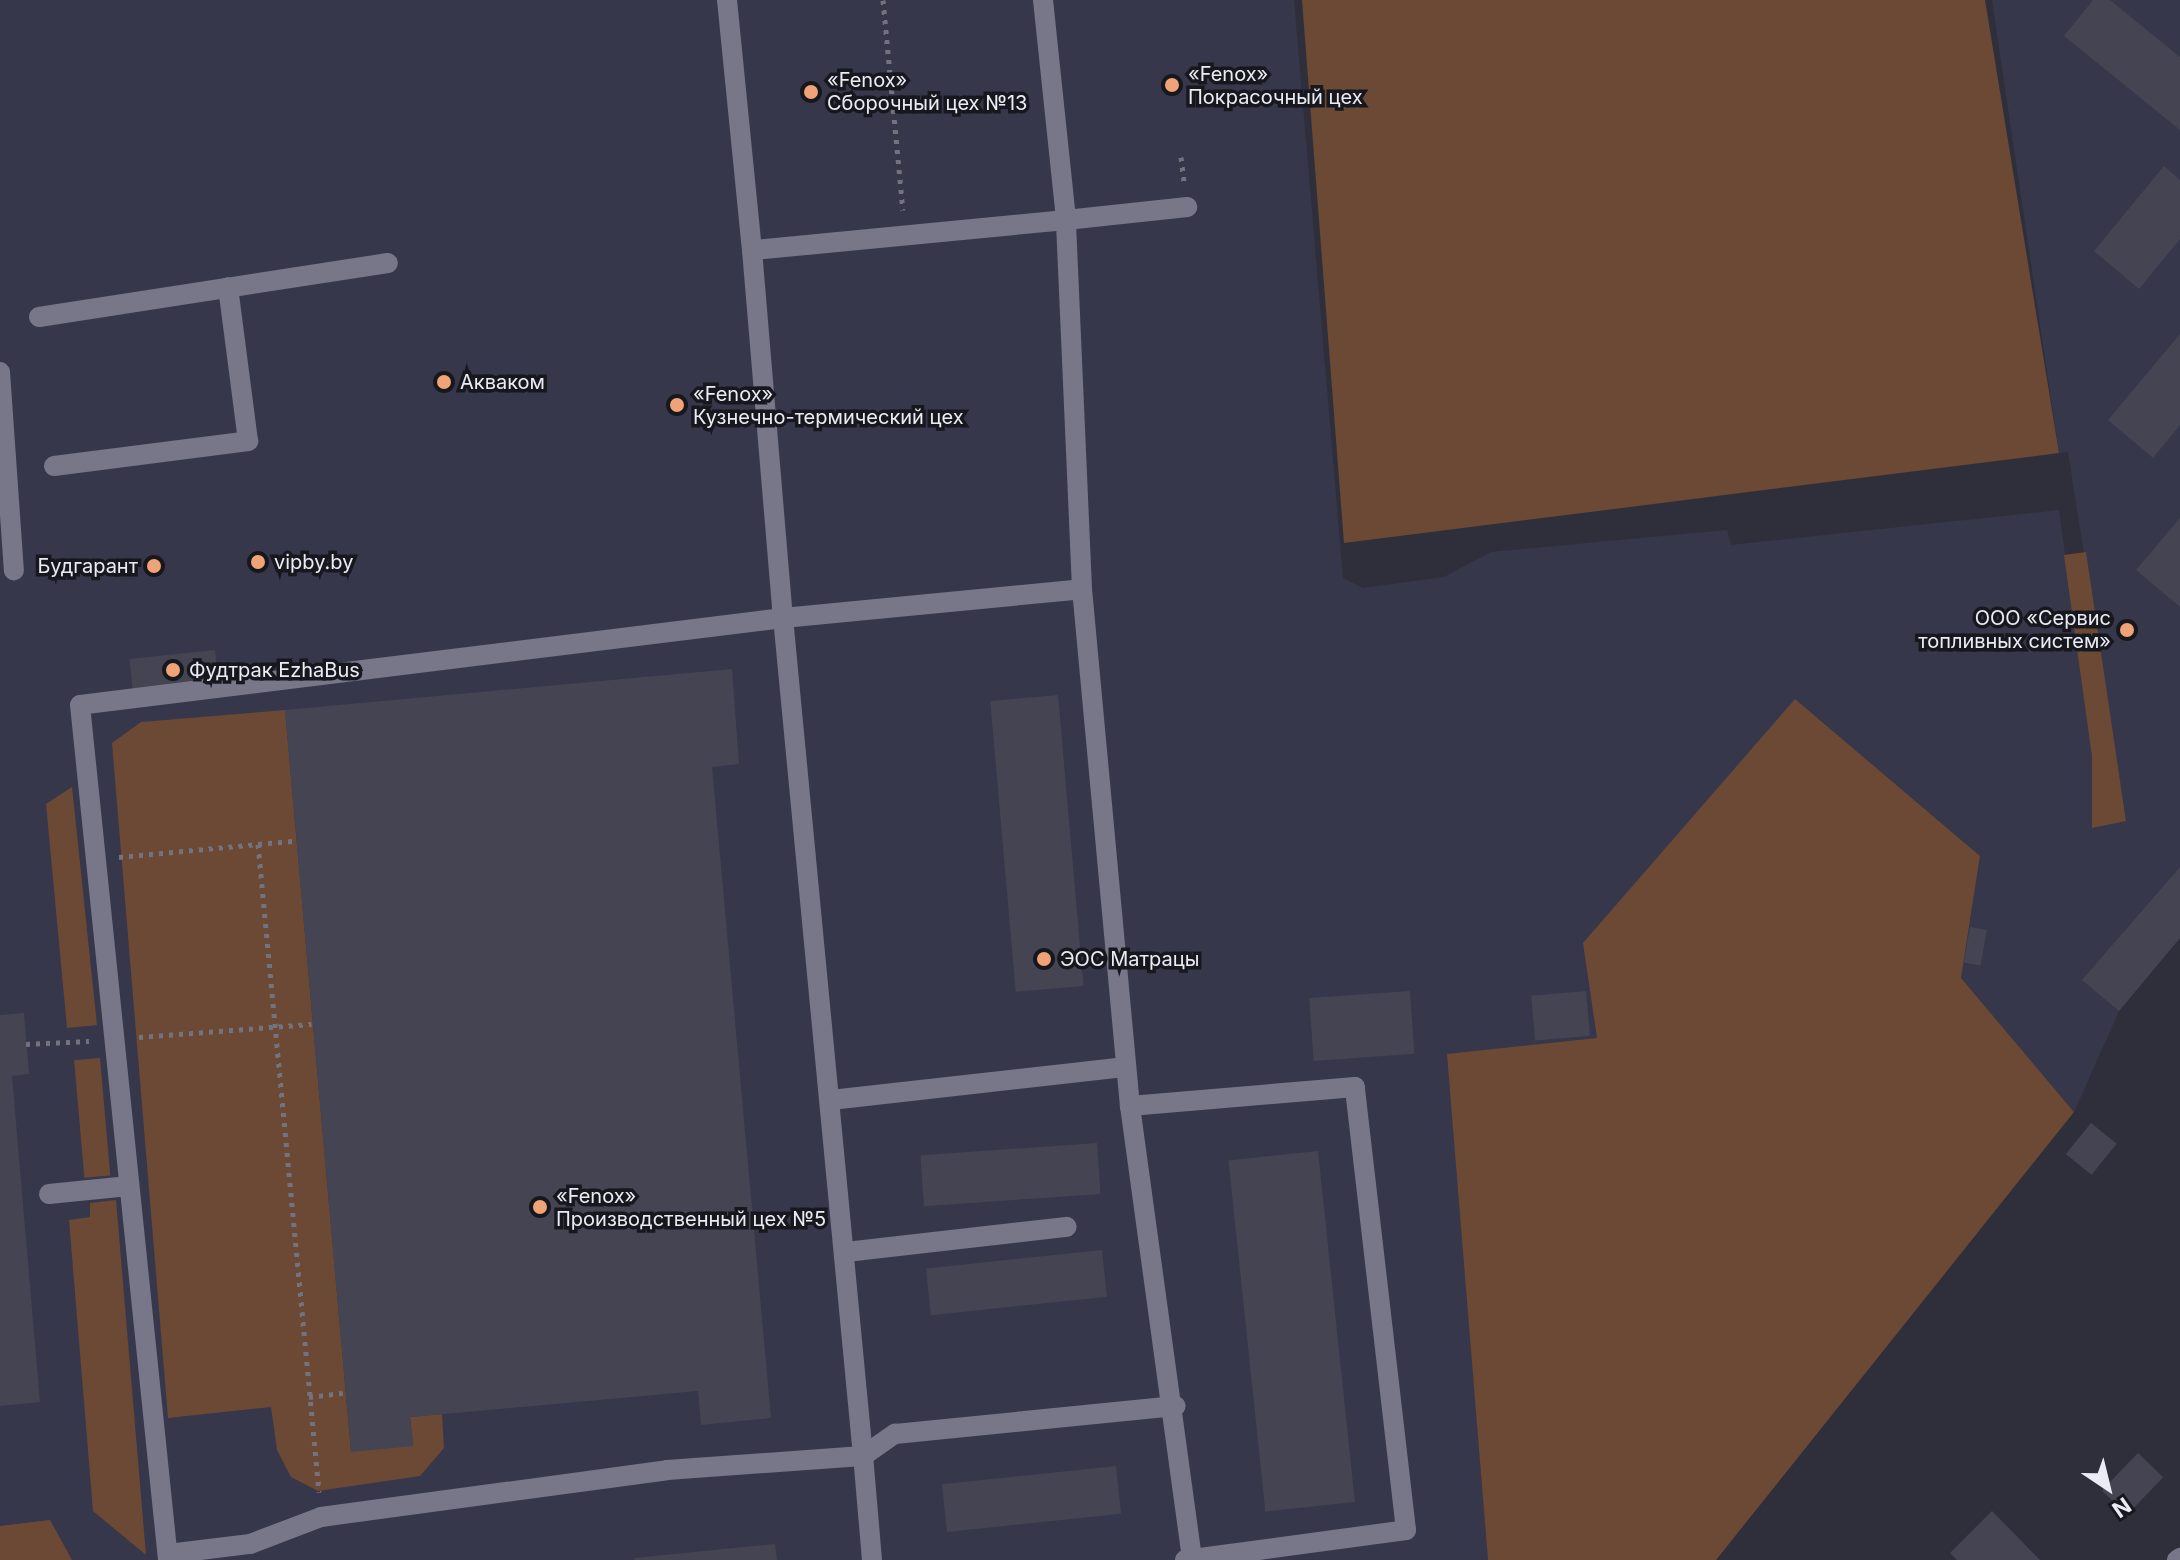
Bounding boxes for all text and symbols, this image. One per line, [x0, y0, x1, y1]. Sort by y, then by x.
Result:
place label: «Fenox» Покрасочный цех [1188, 62, 1363, 109]
place label: «Fenox» Сборочный цех №13 [827, 68, 1027, 115]
marker: «Fenox» Покрасочный цех [1163, 76, 1181, 94]
marker: «Fenox» Сборочный цех №13 [802, 83, 820, 101]
place label: Акваком [460, 370, 545, 394]
marker: Акваком [435, 373, 453, 391]
place label: «Fenox» Кузнечно-термический цех [693, 382, 964, 429]
marker: «Fenox» Кузнечно-термический цех [668, 396, 686, 414]
place label: vipby.by [274, 550, 353, 574]
marker: vipby.by [249, 553, 267, 571]
place label: Будгарант [37, 554, 138, 578]
marker: Будгарант [145, 557, 163, 575]
place label: ООО «Сервис топливных систем» [1918, 606, 2111, 653]
marker: ООО «Сервис топливных систем» [2118, 621, 2136, 639]
place label: Фудтрак EzhaBus [189, 658, 360, 682]
marker: Фудтрак EzhaBus [164, 661, 182, 679]
place label: ЭОС Матрацы [1060, 947, 1199, 971]
marker: ЭОС Матрацы [1035, 950, 1053, 968]
place label: «Fenox» Производственный цех №5 [556, 1184, 826, 1231]
marker: «Fenox» Производственный цех №5 [531, 1198, 549, 1216]
north arrow [2068, 1448, 2148, 1528]
text: N [2107, 1492, 2136, 1523]

